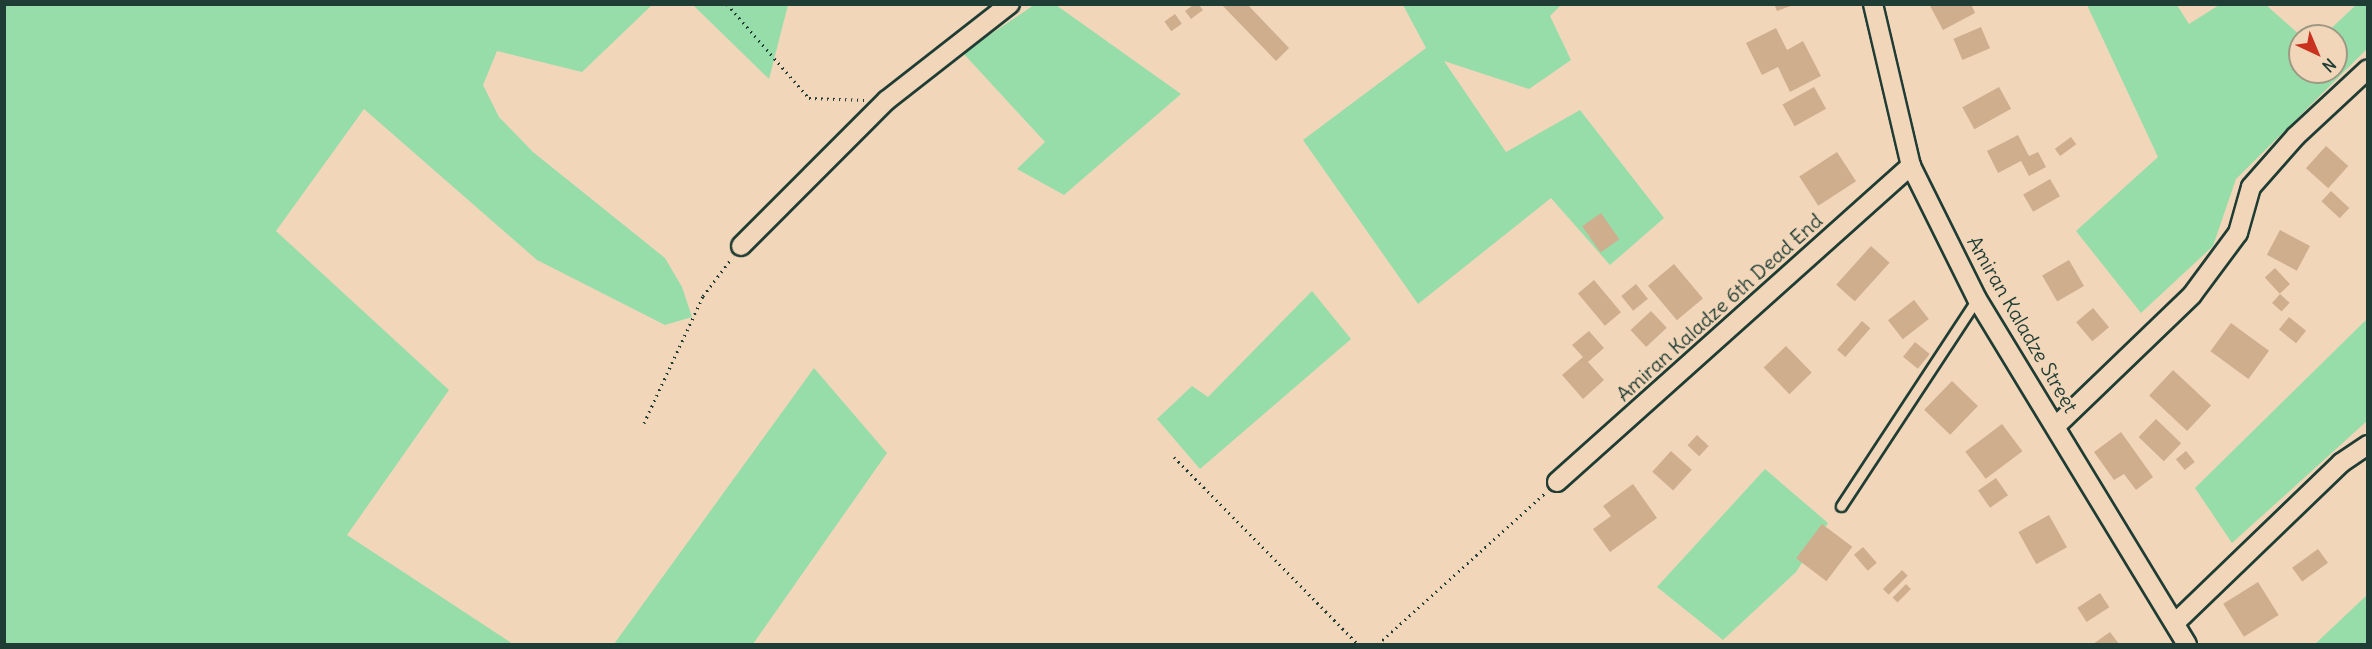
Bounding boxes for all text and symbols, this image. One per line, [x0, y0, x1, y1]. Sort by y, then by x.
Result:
north arrow [2288, 24, 2348, 84]
text: N [2318, 54, 2340, 77]
street label: Amiran Kaladze 6th Dead End [1611, 208, 1827, 406]
street label: Amiran Kaladze Street [1963, 231, 2083, 417]

